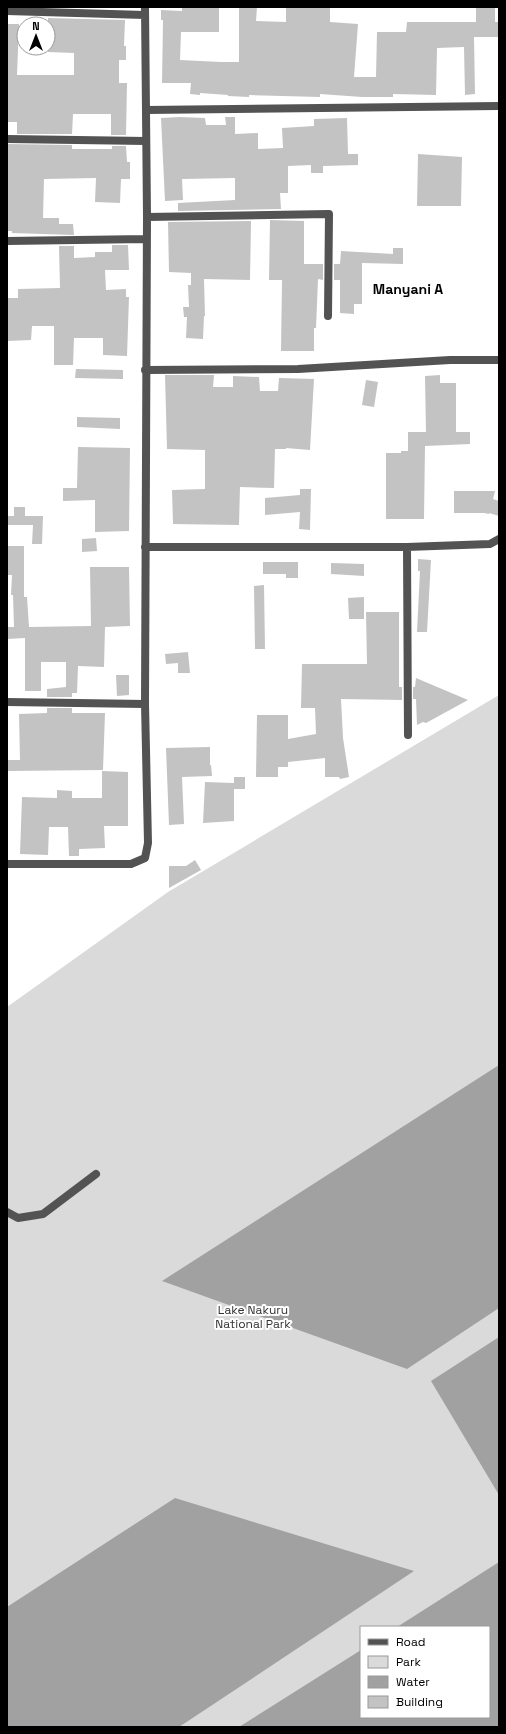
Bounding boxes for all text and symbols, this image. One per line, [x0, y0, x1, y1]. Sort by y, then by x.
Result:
north arrow [16, 16, 56, 56]
text: N [32, 19, 40, 33]
district label: Manyani A [373, 280, 443, 298]
park label: Lake Nakuru National Park [215, 1302, 291, 1332]
legend [360, 1626, 490, 1718]
text: Road [396, 1634, 425, 1650]
text: Park [396, 1654, 421, 1670]
text: Water [396, 1674, 430, 1690]
text: Building [396, 1694, 443, 1710]

